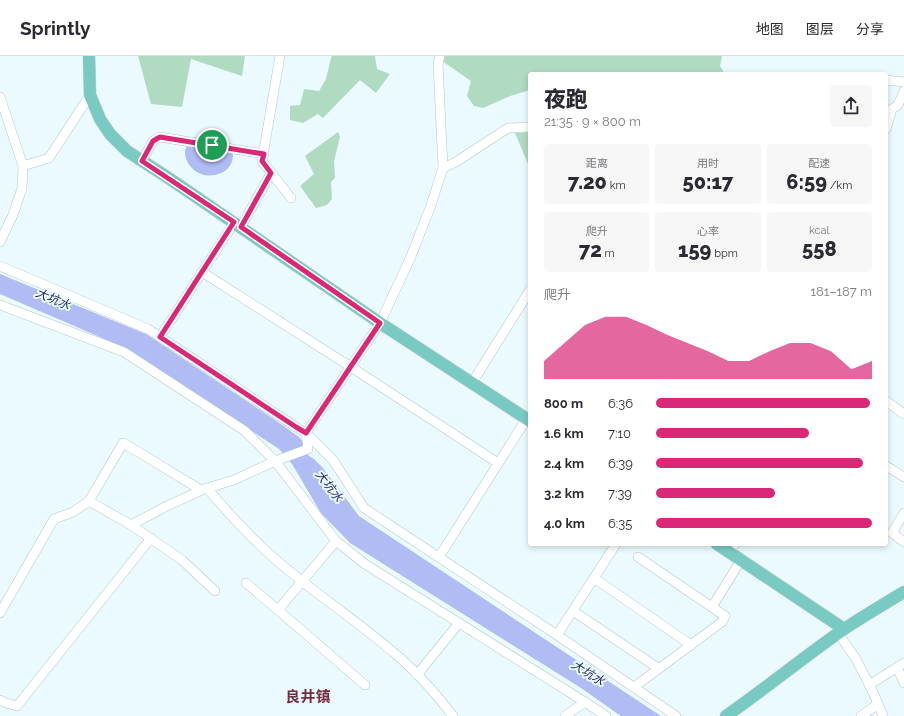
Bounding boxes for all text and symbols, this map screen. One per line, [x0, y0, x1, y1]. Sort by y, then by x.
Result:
text: Sprintly [20, 17, 91, 39]
text: 地图 [756, 21, 784, 37]
text: 图层 [806, 21, 834, 37]
text: 分享 [856, 21, 884, 37]
button: share [830, 85, 872, 127]
text: 夜跑 [544, 86, 588, 112]
text: 21:35 · 9 × 800 m [544, 114, 641, 129]
pin [195, 128, 229, 162]
icon: arrive [201, 134, 223, 156]
text: 距离 [586, 157, 608, 170]
text: 用时 [697, 157, 719, 170]
text: 配速 [808, 157, 830, 170]
text: 7.20 [568, 170, 607, 194]
text: 50:17 [683, 170, 733, 194]
text: 6:59 [786, 170, 827, 194]
text: km [607, 179, 626, 192]
text: /km [827, 179, 852, 192]
text: kcal [809, 224, 830, 237]
text: 爬升 [586, 225, 608, 238]
text: 心率 [697, 225, 719, 238]
text: 558 [802, 237, 837, 261]
text: 72 [579, 238, 602, 262]
text: 159 [678, 238, 711, 262]
text: m [602, 247, 615, 260]
text: bpm [711, 247, 738, 260]
text: 181–187 m [810, 284, 872, 299]
water label: 大坑水 [34, 286, 73, 313]
text: 爬升 [544, 287, 570, 302]
text: 800 m [544, 396, 583, 411]
text: 6:36 [608, 396, 633, 411]
text: 1.6 km [544, 426, 584, 441]
text: 7:10 [608, 426, 631, 441]
text: 2.4 km [544, 456, 584, 471]
text: 6:39 [608, 456, 633, 471]
water label: 大坑水 [312, 468, 346, 505]
text: 3.2 km [544, 486, 584, 501]
text: 7:39 [608, 486, 632, 501]
text: 4.0 km [544, 516, 585, 531]
text: 6:35 [608, 516, 632, 531]
water label: 大坑水 [569, 658, 608, 689]
district label: 良井镇 [285, 688, 331, 706]

